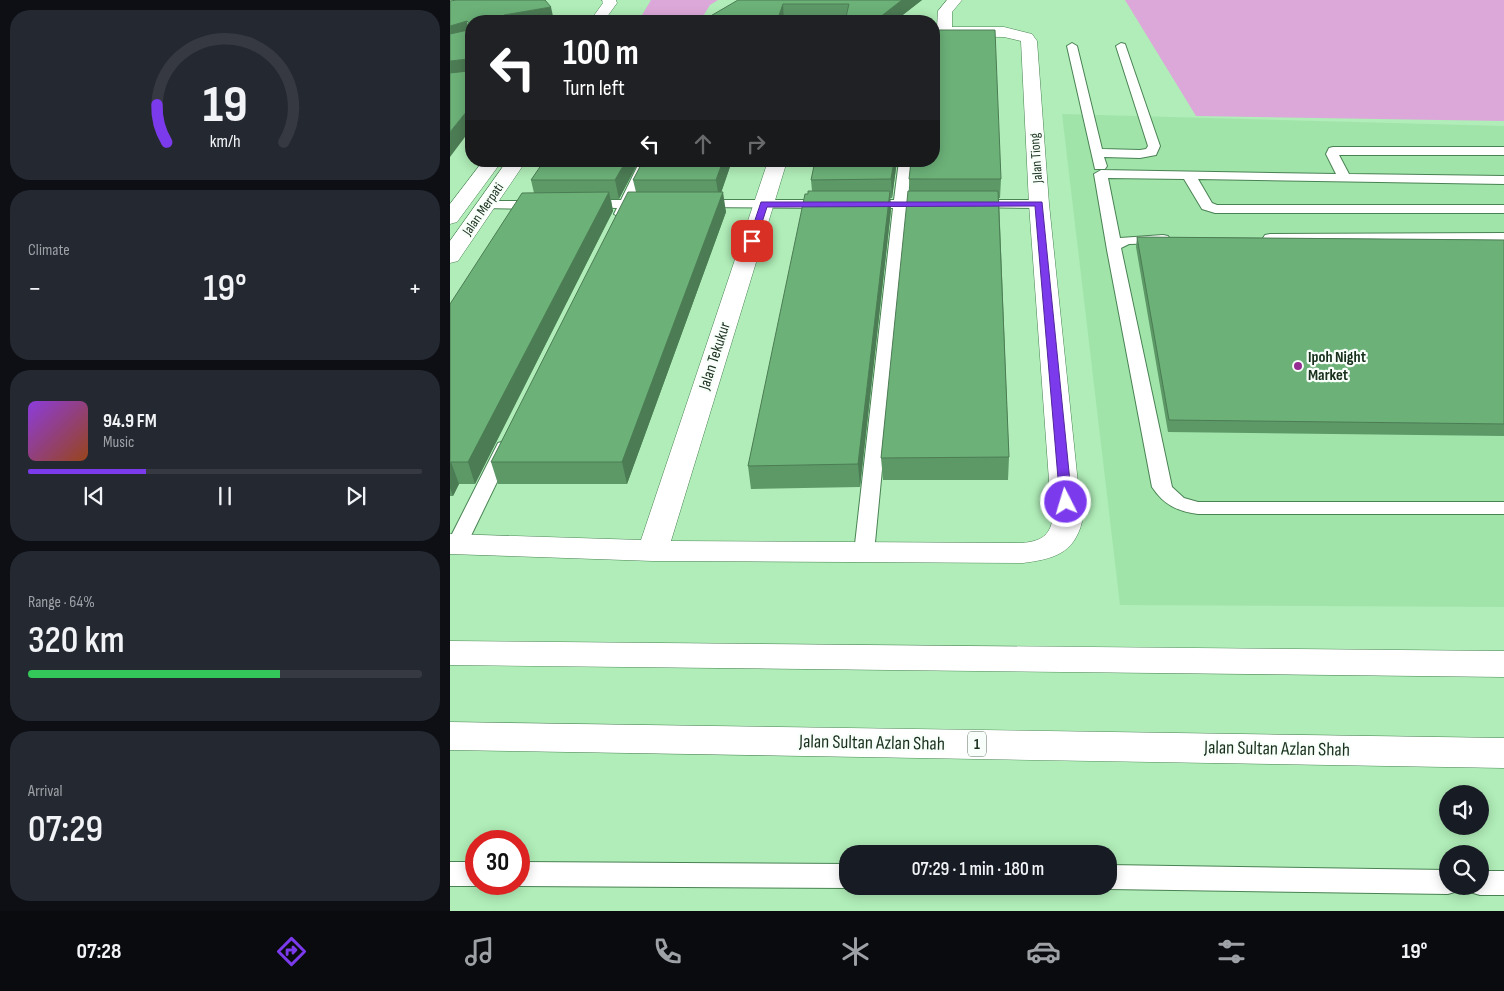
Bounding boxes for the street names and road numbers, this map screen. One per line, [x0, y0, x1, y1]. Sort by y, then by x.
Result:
street label: Jalan Tiong [1026, 132, 1046, 185]
street label: Jalan Merpati [458, 179, 507, 239]
street label: Jalan Tekukur [695, 319, 735, 393]
street label: Jalan Sultan Azlan Shah [798, 730, 945, 756]
road number: 1 [968, 732, 986, 756]
street label: Jalan Sultan Azlan Shah [1203, 736, 1350, 762]

